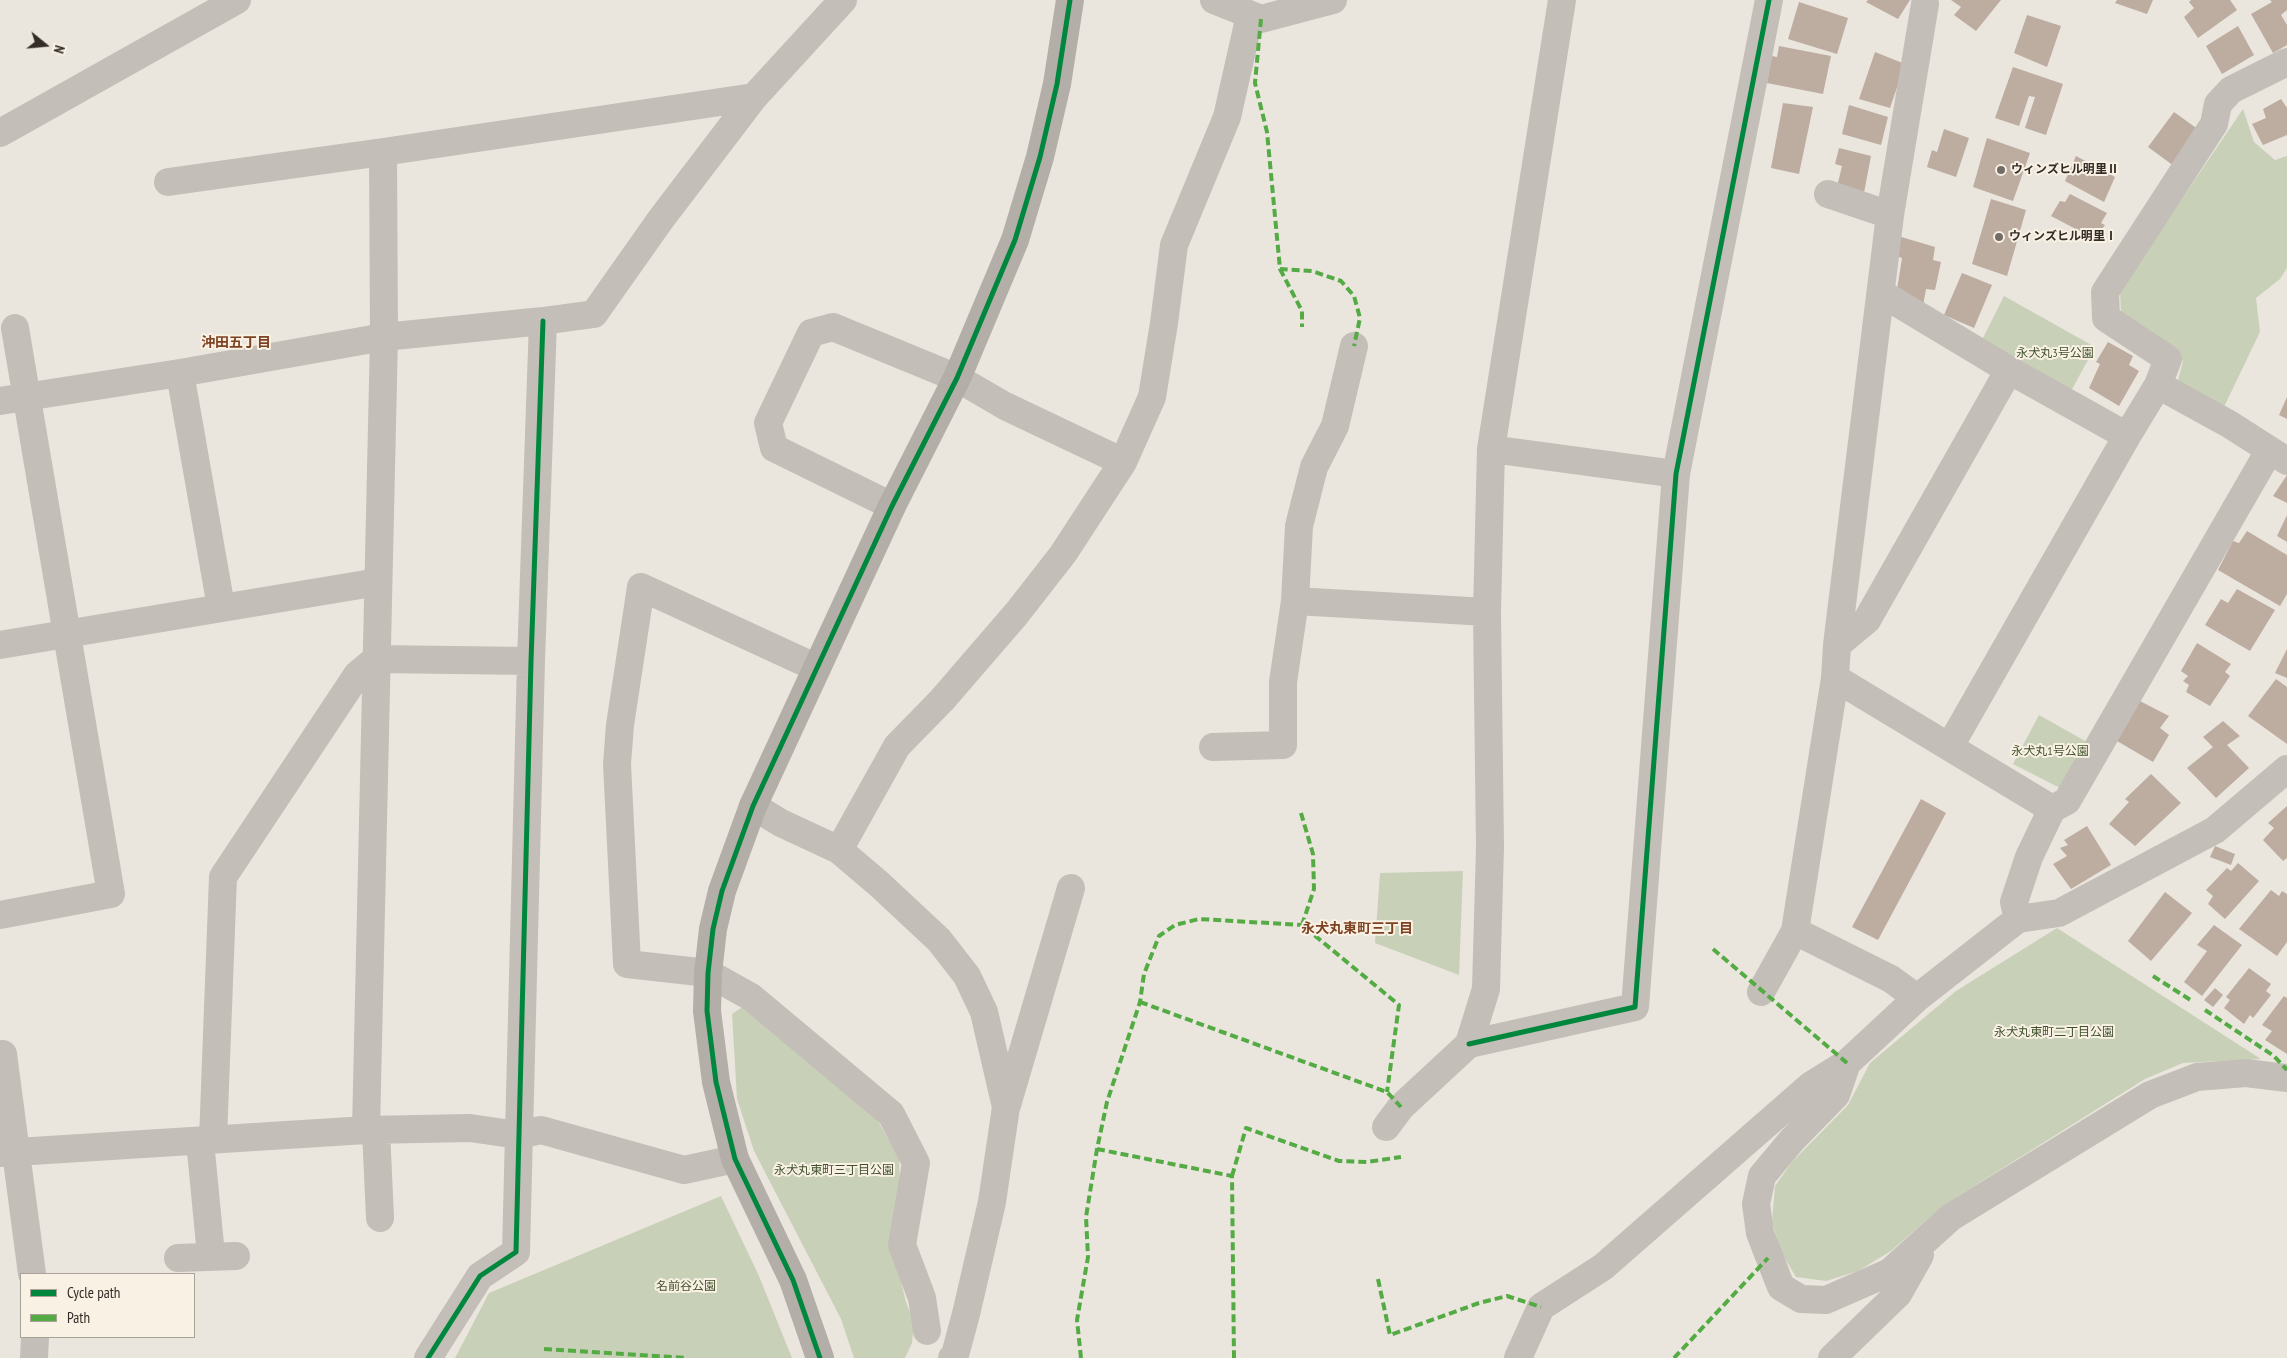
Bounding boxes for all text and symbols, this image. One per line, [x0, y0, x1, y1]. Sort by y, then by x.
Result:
north arrow [20, 20, 70, 70]
text: N [50, 43, 69, 56]
place label: ウィンズヒル明里Ⅱ [2011, 163, 2119, 177]
marker: ウィンズヒル明里Ⅱ [1995, 164, 2007, 176]
place label: ウィンズヒル明里Ⅰ [2009, 230, 2117, 244]
marker: ウィンズヒル明里Ⅰ [1993, 231, 2005, 243]
district label: 沖田五丁目 [201, 335, 271, 351]
park label: 永犬丸3号公園 [2016, 347, 2094, 361]
park label: 永犬丸1号公園 [2011, 745, 2089, 759]
district label: 永犬丸東町三丁目 [1301, 921, 1413, 937]
park label: 永犬丸東町二丁目公園 [1994, 1026, 2114, 1040]
park label: 永犬丸東町三丁目公園 [774, 1164, 894, 1178]
legend [20, 1273, 195, 1338]
park label: 名前谷公園 [656, 1280, 716, 1294]
text: Cycle path [67, 1283, 120, 1302]
text: Path [67, 1308, 90, 1327]

